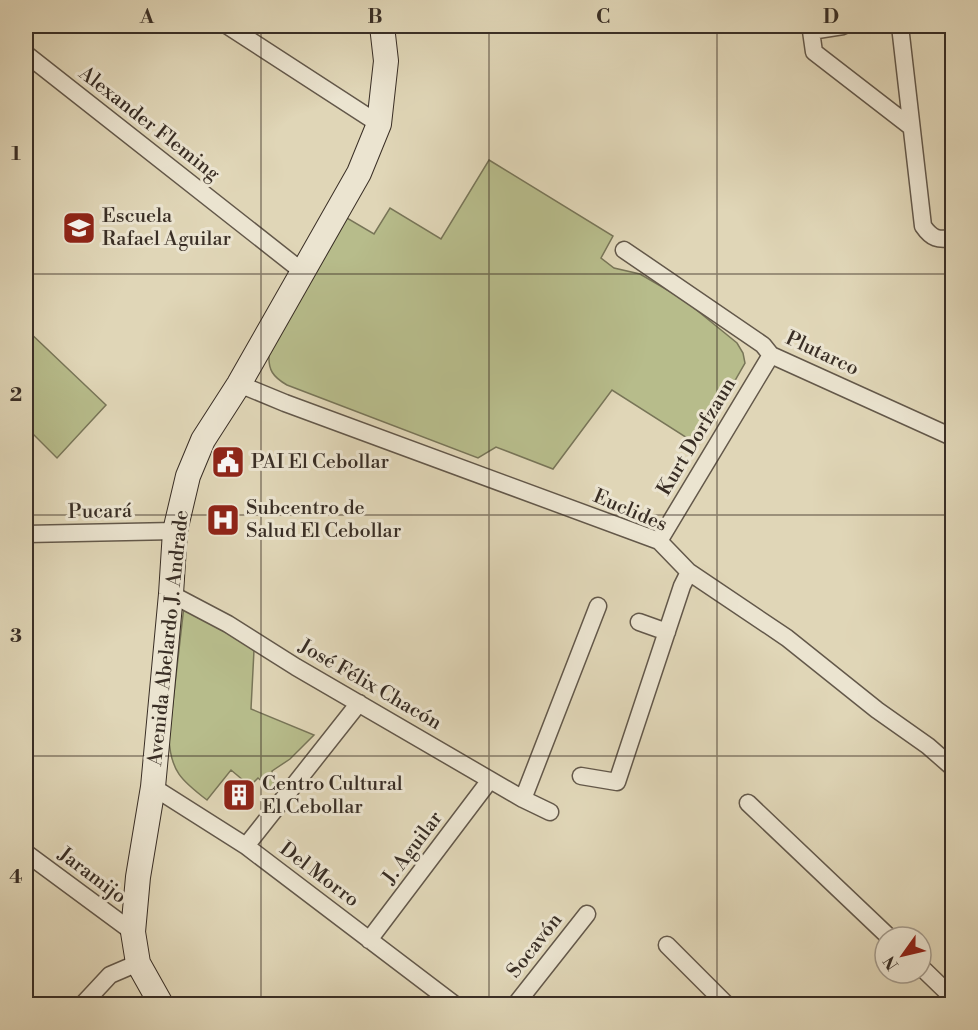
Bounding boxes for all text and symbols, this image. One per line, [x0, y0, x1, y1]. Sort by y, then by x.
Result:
text: A [139, 5, 155, 30]
text: B [367, 5, 383, 30]
text: C [596, 5, 610, 30]
text: D [823, 5, 839, 30]
street label: Alexander Fleming [73, 61, 225, 187]
text: 1 [11, 142, 21, 167]
place label: Escuela Rafael Aguilar [102, 204, 232, 252]
school or university icon: Escuela Rafael Aguilar [61, 210, 97, 246]
street label: Plutarco [781, 326, 863, 382]
street label: Kurt Dorfzaun [652, 374, 742, 500]
text: 2 [10, 383, 22, 408]
public building icon: PAI El Cebollar [210, 444, 246, 480]
place label: PAI El Cebollar [251, 450, 390, 475]
street label: Euclides [589, 484, 671, 538]
place label: Subcentro de Salud El Cebollar [246, 496, 402, 544]
street label: Pucará [68, 499, 133, 525]
hospital icon: Subcentro de Salud El Cebollar [205, 502, 241, 538]
street label: Avenida Abelardo J. Andrade [143, 509, 195, 768]
text: 3 [10, 624, 22, 649]
street label: José Félix Chacón [293, 634, 446, 736]
place label: Centro Cultural El Cebollar [262, 772, 403, 820]
building icon: Centro Cultural El Cebollar [221, 777, 257, 813]
street label: J. Aguilar [377, 806, 449, 890]
street label: Del Morro [274, 837, 364, 913]
street label: Jaramijo [52, 842, 131, 910]
text: 4 [9, 865, 23, 890]
street label: Socavón [502, 909, 568, 983]
north arrow [873, 925, 933, 985]
text: N [879, 952, 903, 974]

